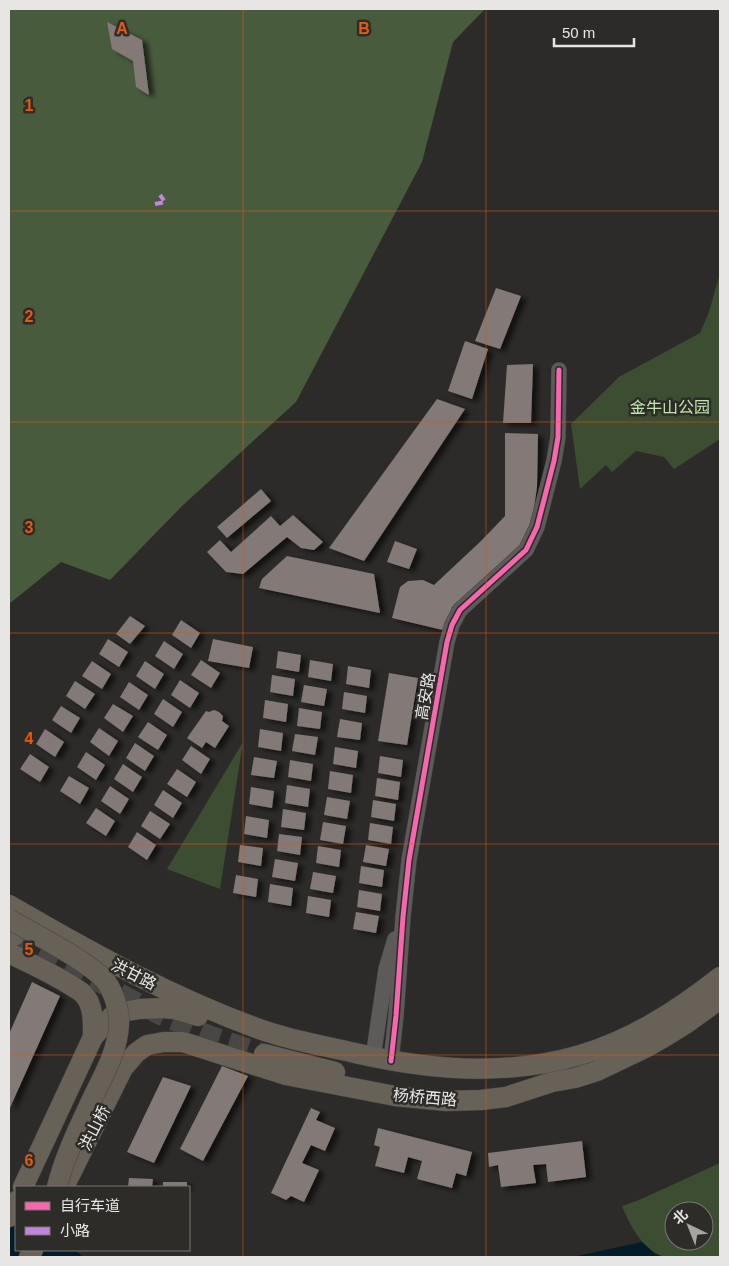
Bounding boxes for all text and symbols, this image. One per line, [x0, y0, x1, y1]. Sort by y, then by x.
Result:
scale bar [554, 15, 634, 47]
text: A [116, 20, 128, 37]
text: B [358, 20, 370, 37]
text: 50 m [562, 24, 595, 41]
text: 1 [25, 97, 34, 114]
text: 2 [25, 308, 34, 325]
park label: 金牛山公园 [630, 399, 710, 416]
text: 3 [25, 519, 34, 536]
street label: 高安路 [413, 671, 438, 721]
text: 4 [25, 730, 34, 747]
text: 5 [25, 941, 34, 958]
street label: 洪甘路 [109, 956, 159, 993]
street label: 杨桥西路 [392, 1086, 458, 1109]
street label: 洪山桥 [76, 1103, 113, 1153]
text: 6 [25, 1152, 34, 1169]
legend [15, 1186, 190, 1251]
text: 自行车道 [60, 1197, 120, 1214]
north arrow [664, 1201, 714, 1251]
text: 北 [670, 1206, 691, 1227]
text: 小路 [60, 1222, 90, 1239]

